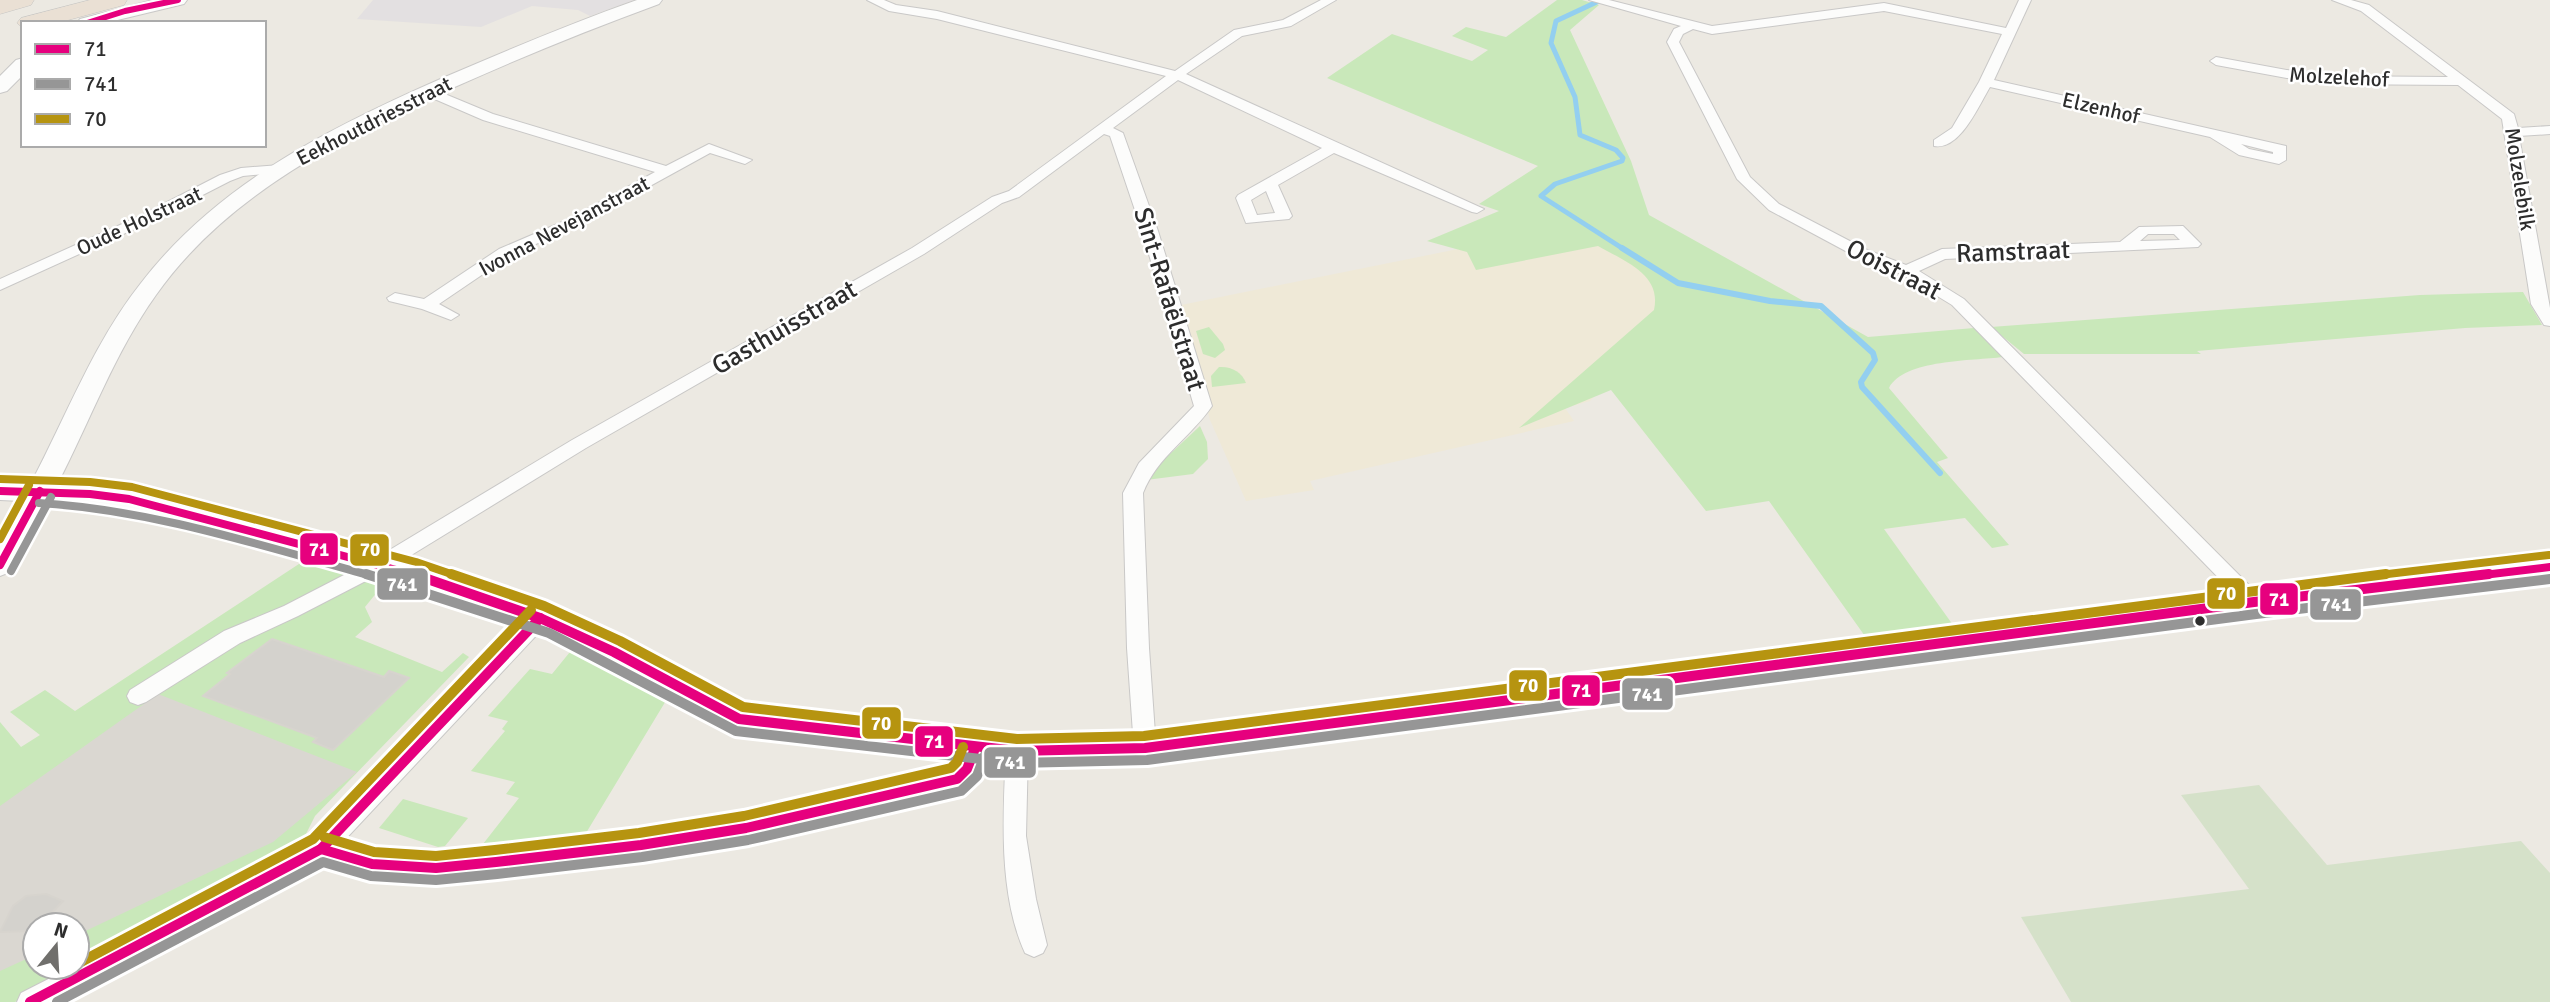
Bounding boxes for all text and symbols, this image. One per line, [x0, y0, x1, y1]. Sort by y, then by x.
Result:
legend [21, 21, 266, 147]
text: 71 [84, 36, 107, 62]
street label: Molzelehof [2289, 61, 2390, 93]
text: 741 [84, 71, 118, 97]
street label: Eekhoutdriesstraat [292, 71, 456, 171]
street label: Elzenhof [2060, 86, 2143, 130]
text: 70 [84, 106, 107, 132]
street label: Molzelebilk [2499, 126, 2541, 233]
street label: Ivonna Nevejanstraat [474, 170, 654, 282]
street label: Oude Holstraat [72, 181, 206, 261]
street label: Sint-Rafaëlstraat [1126, 204, 1212, 395]
street label: Ooistraat [1841, 232, 1947, 307]
street label: Ramstraat [1955, 234, 2071, 270]
street label: Gasthuisstraat [706, 273, 863, 382]
line badge: 71 [299, 532, 339, 566]
line badge: 70 [349, 533, 390, 567]
text: 71 [309, 538, 329, 562]
text: 70 [360, 538, 380, 562]
line badge: 741 [376, 567, 429, 601]
text: 741 [387, 573, 417, 597]
line badge: 70 [2206, 577, 2246, 610]
text: 70 [2216, 582, 2236, 606]
line badge: 71 [2259, 582, 2299, 616]
text: 71 [2269, 588, 2289, 612]
line badge: 741 [2309, 588, 2362, 621]
text: 741 [2321, 593, 2351, 617]
unlabelled marker [2193, 614, 2207, 628]
line badge: 70 [1508, 669, 1548, 702]
text: 70 [1518, 674, 1538, 698]
line badge: 71 [1561, 674, 1601, 707]
line badge: 741 [1621, 677, 1674, 711]
text: 71 [1571, 679, 1591, 703]
text: 741 [1632, 683, 1662, 707]
line badge: 70 [861, 706, 902, 740]
text: 70 [871, 712, 891, 736]
line badge: 71 [914, 725, 954, 758]
text: 71 [924, 730, 944, 754]
line badge: 741 [983, 746, 1037, 779]
text: 741 [995, 751, 1025, 775]
north arrow [21, 911, 91, 981]
text: N [51, 917, 71, 944]

